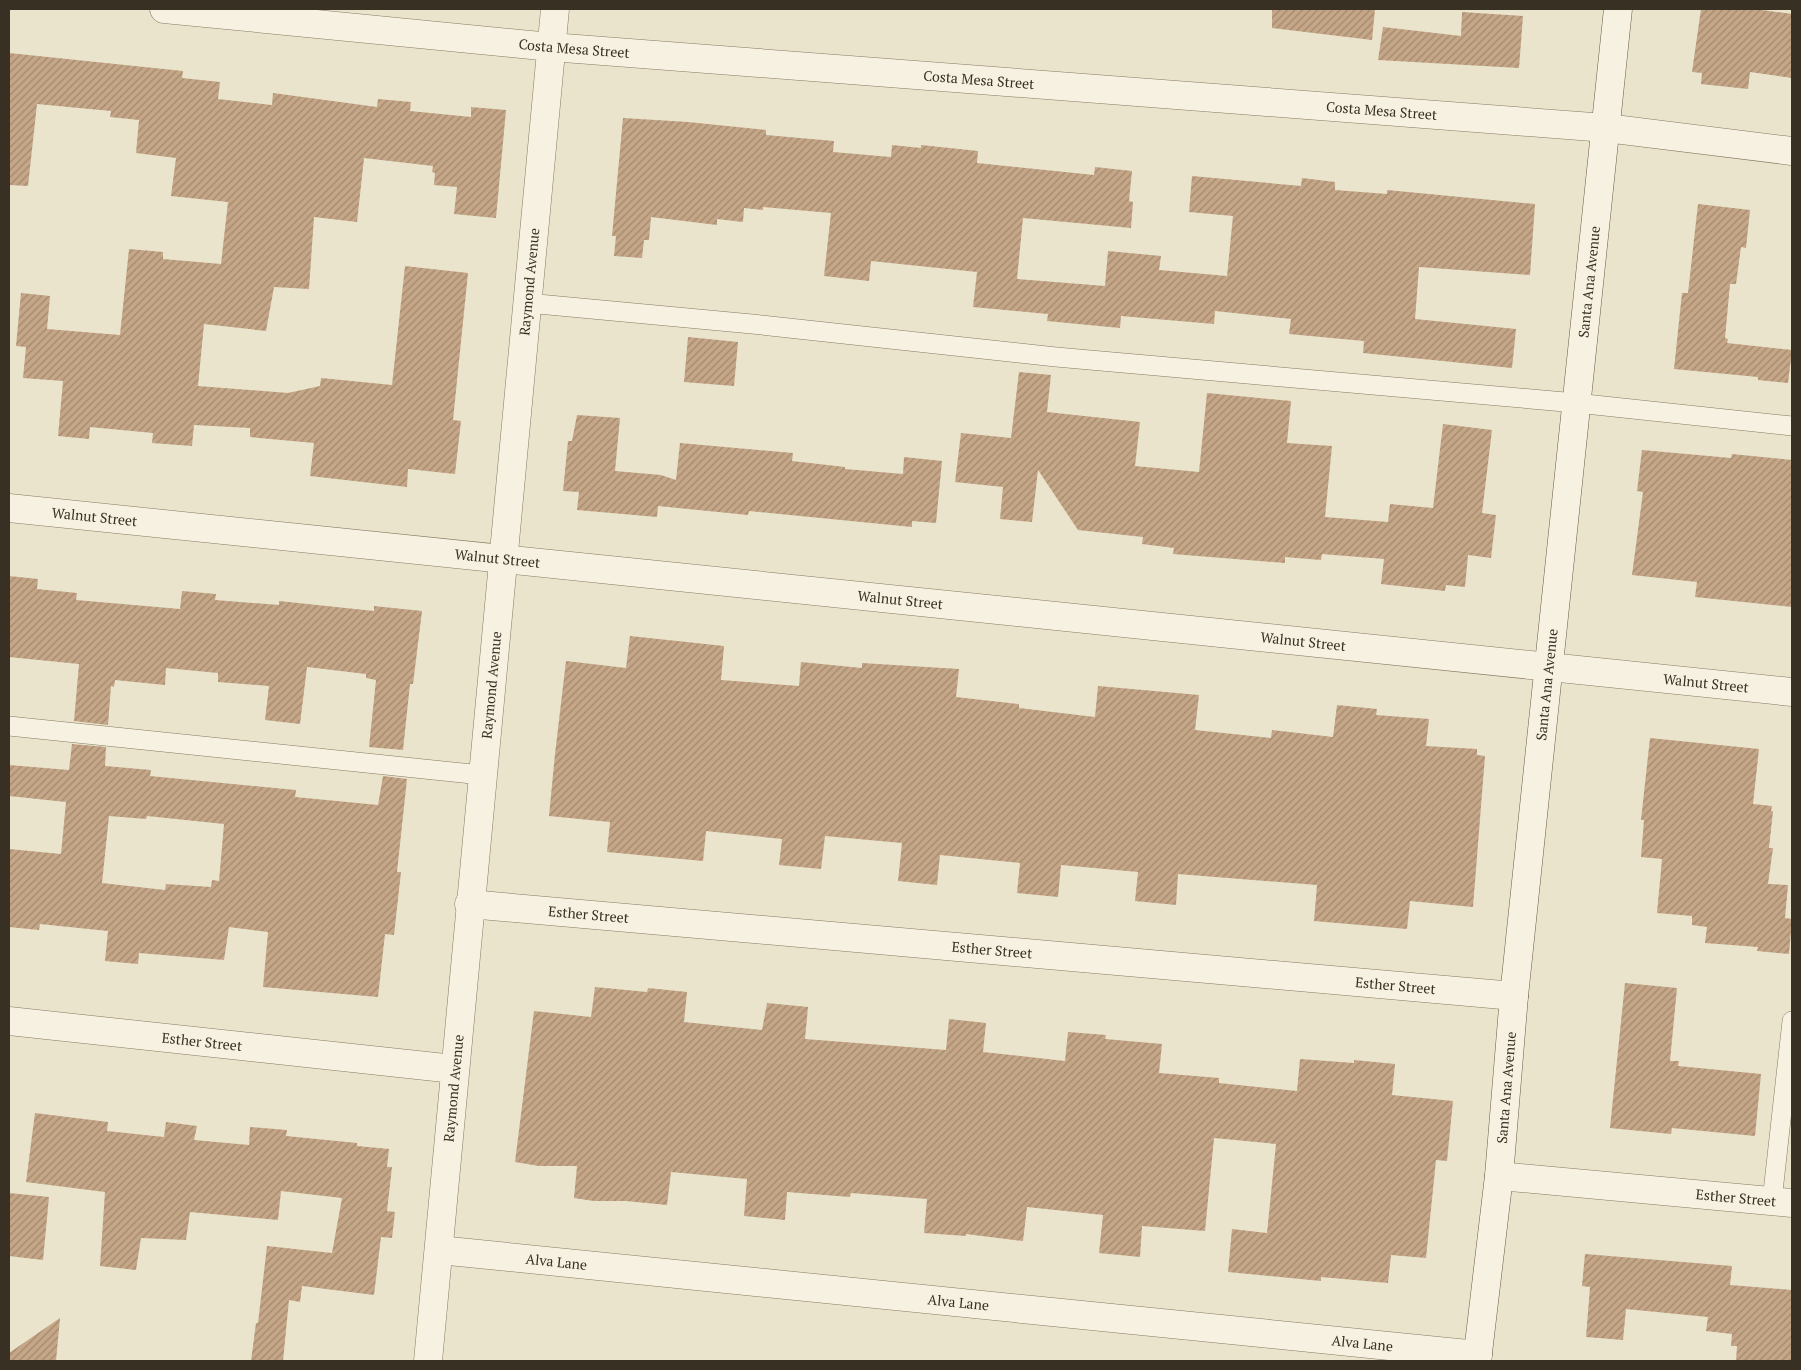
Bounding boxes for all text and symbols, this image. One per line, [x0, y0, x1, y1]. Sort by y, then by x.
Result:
street label: Costa Mesa Street [518, 34, 631, 62]
street label: Costa Mesa Street [923, 66, 1036, 93]
street label: Costa Mesa Street [1326, 97, 1439, 124]
street label: Santa Ana Avenue [1573, 225, 1604, 339]
street label: Raymond Avenue [514, 227, 543, 336]
street label: Walnut Street [51, 502, 139, 530]
street label: Walnut Street [454, 544, 542, 572]
street label: Walnut Street [857, 586, 945, 613]
street label: Walnut Street [1260, 627, 1348, 655]
street label: Santa Ana Avenue [1531, 628, 1562, 741]
street label: Raymond Avenue [476, 630, 506, 740]
street label: Walnut Street [1662, 669, 1751, 697]
street label: Esther Street [547, 901, 630, 927]
street label: Esther Street [951, 937, 1034, 963]
street label: Esther Street [1354, 972, 1437, 998]
street label: Esther Street [161, 1028, 244, 1055]
street label: Santa Ana Avenue [1492, 1031, 1520, 1144]
street label: Raymond Avenue [439, 1033, 468, 1143]
street label: Esther Street [1695, 1184, 1778, 1211]
street label: Alva Lane [525, 1249, 588, 1274]
street label: Alva Lane [927, 1289, 990, 1315]
street label: Alva Lane [1331, 1330, 1394, 1355]

